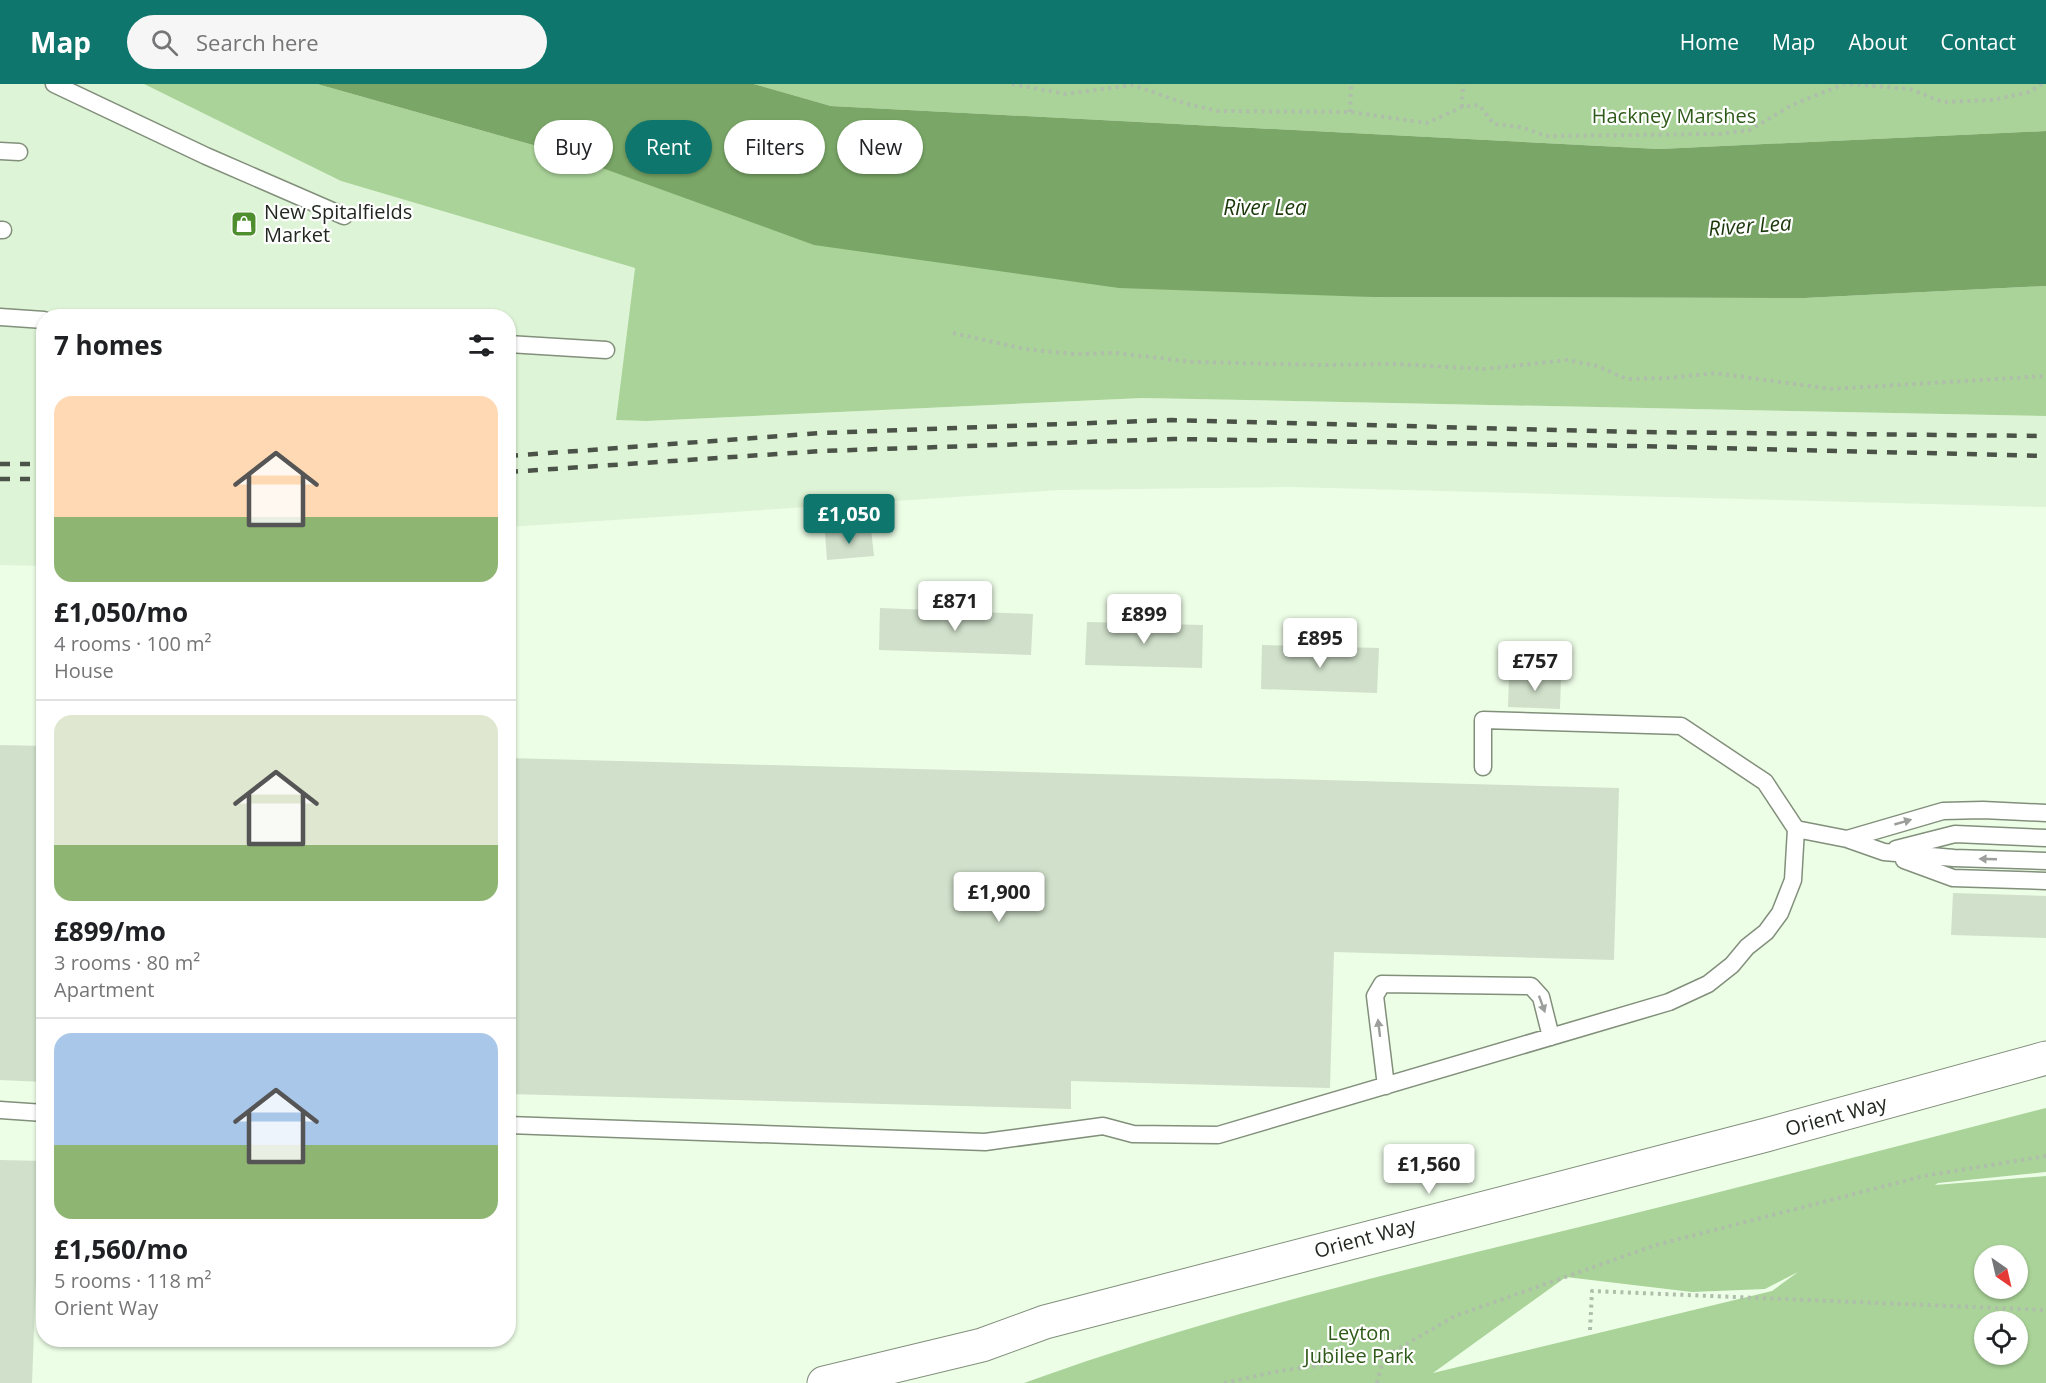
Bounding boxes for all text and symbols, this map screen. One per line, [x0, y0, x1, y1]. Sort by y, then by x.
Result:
search box [127, 15, 547, 69]
text: Map [30, 23, 91, 61]
icon: search [148, 26, 181, 59]
text: Search here [196, 27, 319, 57]
text: Home [1680, 28, 1739, 56]
text: Map [1772, 28, 1815, 56]
text: About [1848, 28, 1908, 56]
text: Contact [1941, 28, 2016, 56]
park label: Hackney Marshes [1592, 102, 1756, 129]
chip: Buy [534, 120, 613, 174]
chip: Rent [625, 120, 712, 174]
chip: Filters [724, 120, 825, 174]
chip: New [837, 120, 923, 174]
water label: River Lea [1223, 193, 1307, 221]
place label: New Spitalfields Market [264, 198, 412, 248]
water label: River Lea [1707, 208, 1793, 242]
shop icon: New Spitalfields Market [229, 209, 259, 239]
text: 7 homes [54, 327, 163, 363]
icon: filters [465, 329, 498, 362]
icon: home [222, 435, 330, 543]
pin: £1,050 [800, 494, 898, 545]
text: £1,050 [818, 500, 880, 527]
pin: £871 [919, 581, 991, 632]
text: £871 [932, 587, 978, 614]
text: £1,050/mo [54, 594, 188, 630]
pin: £899 [1108, 594, 1180, 645]
text: £899 [1121, 600, 1167, 627]
pin: £895 [1284, 618, 1356, 669]
text: £895 [1297, 624, 1343, 651]
text: 4 rooms · 100 m² [54, 630, 212, 657]
pin: £757 [1499, 641, 1571, 692]
text: £757 [1512, 647, 1558, 674]
text: House [54, 657, 114, 684]
icon: home [222, 754, 330, 862]
one-way arrow [1894, 817, 1912, 826]
one-way arrow [1978, 855, 1997, 864]
pin: £1,900 [950, 872, 1048, 923]
text: £1,900 [968, 878, 1030, 905]
text: £899/mo [54, 913, 166, 949]
text: 3 rooms · 80 m² [54, 949, 200, 976]
text: Apartment [54, 976, 154, 1003]
one-way arrow [1537, 995, 1547, 1013]
one-way arrow [1374, 1018, 1384, 1037]
icon: home [222, 1072, 330, 1180]
street label: Orient Way [1782, 1089, 1891, 1142]
pin: £1,560 [1380, 1144, 1478, 1195]
text: £1,560 [1398, 1150, 1460, 1177]
street label: Orient Way [1311, 1211, 1420, 1264]
text: £1,560/mo [54, 1231, 188, 1267]
north arrow [1974, 1245, 2028, 1299]
map controls [1974, 1245, 2028, 1365]
text: 5 rooms · 118 m² [54, 1267, 212, 1294]
text: Orient Way [54, 1294, 158, 1321]
button: locate [1974, 1311, 2028, 1365]
park label: Leyton Jubilee Park [1302, 1319, 1414, 1369]

